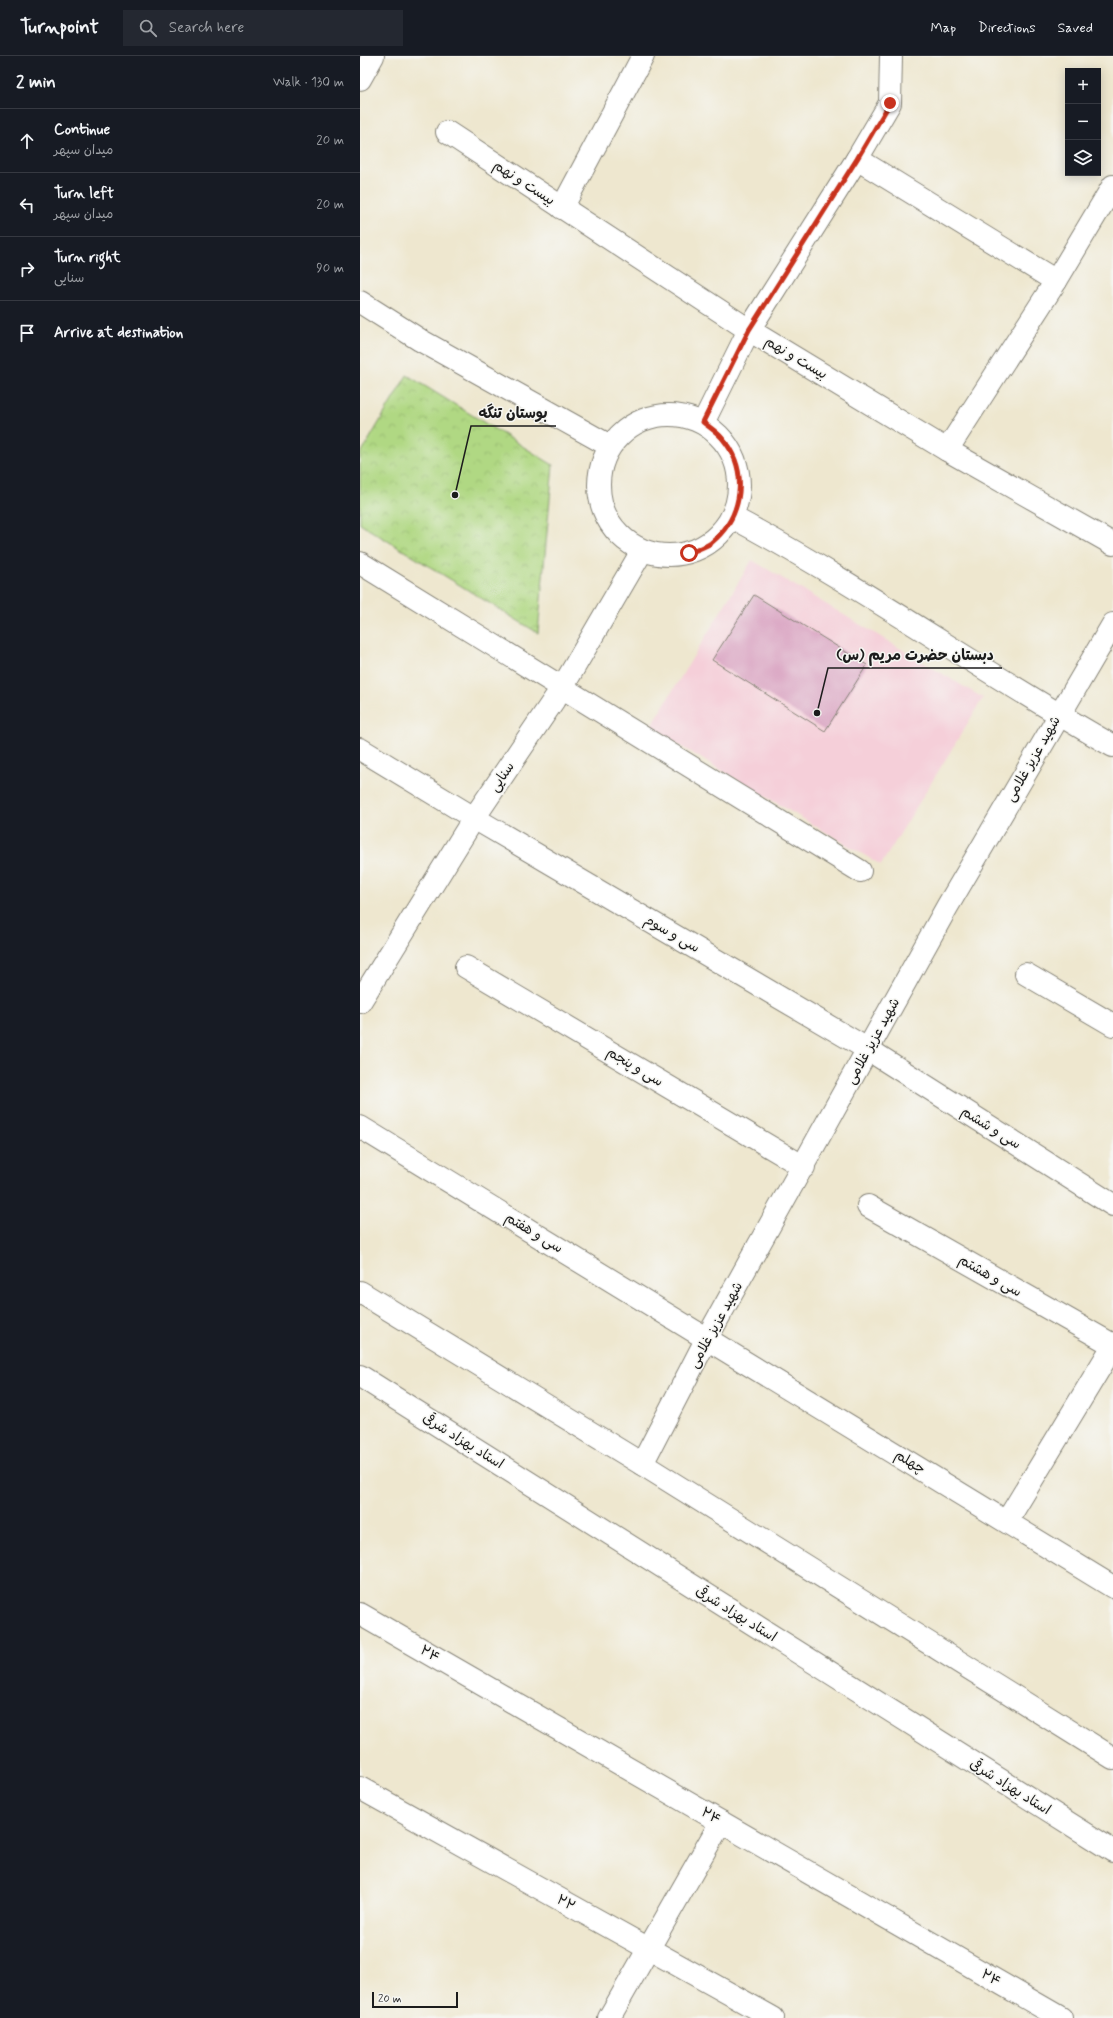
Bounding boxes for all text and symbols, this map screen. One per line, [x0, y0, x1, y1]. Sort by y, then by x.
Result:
search box [123, 10, 403, 46]
text: Turnpoint [20, 15, 99, 40]
icon: search [137, 17, 159, 39]
text: Search here [169, 18, 244, 38]
text: Map [930, 19, 956, 37]
text: Directions [978, 19, 1036, 37]
text: Saved [1058, 19, 1093, 37]
map controls [1065, 68, 1101, 176]
button: + [1065, 68, 1101, 104]
text: 2 min [16, 71, 56, 93]
text: Walk · 130 m [273, 74, 344, 91]
route end [881, 94, 899, 112]
button: − [1065, 104, 1101, 140]
text: Continue [54, 120, 110, 140]
icon: ahead [16, 130, 38, 152]
text: 20 m [316, 132, 344, 149]
button: layers [1065, 140, 1101, 176]
text: میدان سپهر [54, 142, 113, 159]
street label: بیست و نهم [489, 156, 558, 210]
text: Turn left [54, 184, 114, 204]
icon: left [16, 194, 38, 216]
text: 20 m [316, 196, 344, 213]
text: میدان سپهر [54, 206, 113, 223]
text: Turn right [54, 248, 121, 268]
icon: right [16, 258, 38, 280]
text: 90 m [316, 260, 344, 277]
text: سنایی [54, 270, 84, 287]
icon: arrive [16, 322, 38, 344]
text: Arrive at destination [54, 323, 183, 343]
street label: بیست و نهم [761, 332, 831, 385]
callout: بوستان تنگه [471, 399, 556, 426]
text: بوستان تنگه [479, 403, 547, 424]
route start [680, 544, 698, 562]
callout: دبستان حضرت مریم (س) [828, 641, 1002, 668]
text: دبستان حضرت مریم (س) [836, 646, 994, 666]
street label: شهید عزیز غلامی [1001, 713, 1065, 805]
street label: سنایی [485, 758, 519, 796]
street label: سی و سوم [640, 911, 703, 959]
street label: شهید عزیز غلامی [842, 995, 904, 1087]
street label: سی و پنجم [603, 1043, 667, 1092]
street label: سی و ششم [957, 1102, 1024, 1154]
street label: سی و هفتم [501, 1209, 566, 1258]
street label: سی و هشتم [955, 1251, 1025, 1302]
street label: شهید عزیز غلامی [685, 1279, 747, 1371]
street label: استاد بهزاد شرقی [419, 1409, 507, 1473]
street label: چهلم [891, 1446, 929, 1479]
street label: استاد بهزاد شرقی [692, 1582, 780, 1646]
street label: ۲۴ [417, 1641, 443, 1667]
street label: استاد بهزاد شرقی [966, 1755, 1054, 1819]
street label: ۲۴ [698, 1803, 724, 1829]
street label: ۲۲ [553, 1891, 579, 1915]
street label: ۲۴ [978, 1965, 1004, 1991]
scale bar [372, 1990, 458, 2009]
text: 20 m [378, 1992, 401, 2006]

